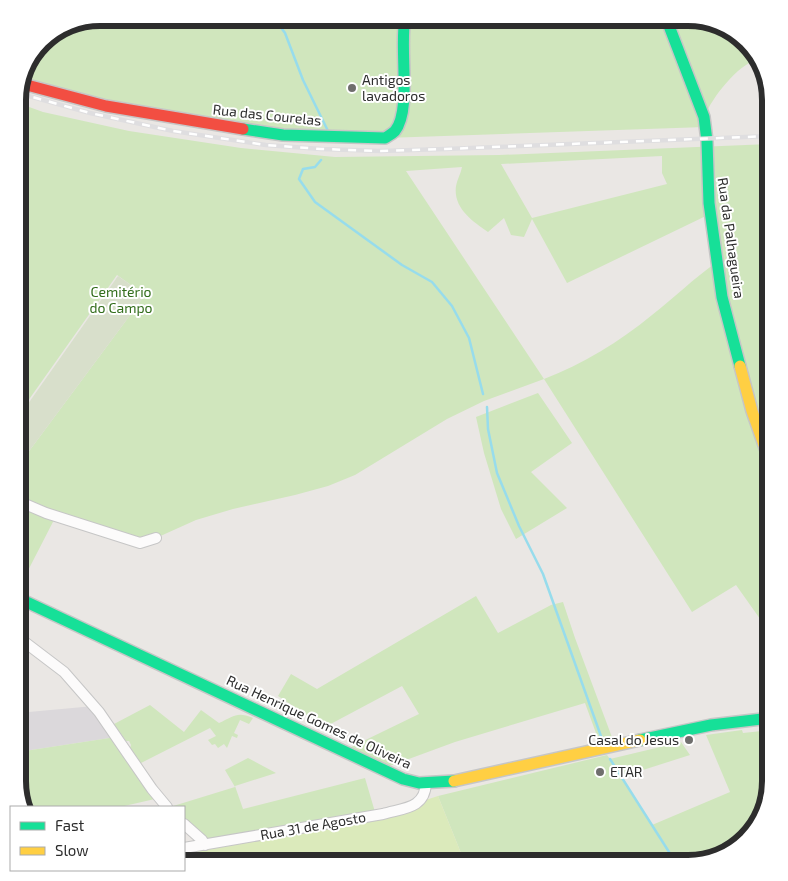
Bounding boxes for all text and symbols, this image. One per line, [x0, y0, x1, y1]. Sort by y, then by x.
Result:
place label: Antigos lavadoros [362, 71, 425, 104]
marker: Antigos lavadoros [346, 82, 358, 94]
street label: Rua das Courelas [212, 100, 322, 129]
street label: Rua da Palhagueira [715, 176, 748, 300]
park label: Cemitério do Campo [89, 283, 153, 316]
street label: Rua Henrique Gomes de Oliveira [224, 671, 414, 772]
place label: Casal do Jesus [588, 731, 679, 748]
marker: Casal do Jesus [683, 734, 695, 746]
place label: ETAR [610, 763, 643, 780]
marker: ETAR [594, 766, 606, 778]
legend [10, 806, 185, 871]
street label: Rua 31 de Agosto [259, 808, 367, 843]
text: Fast [55, 816, 85, 834]
text: Slow [55, 841, 89, 859]

